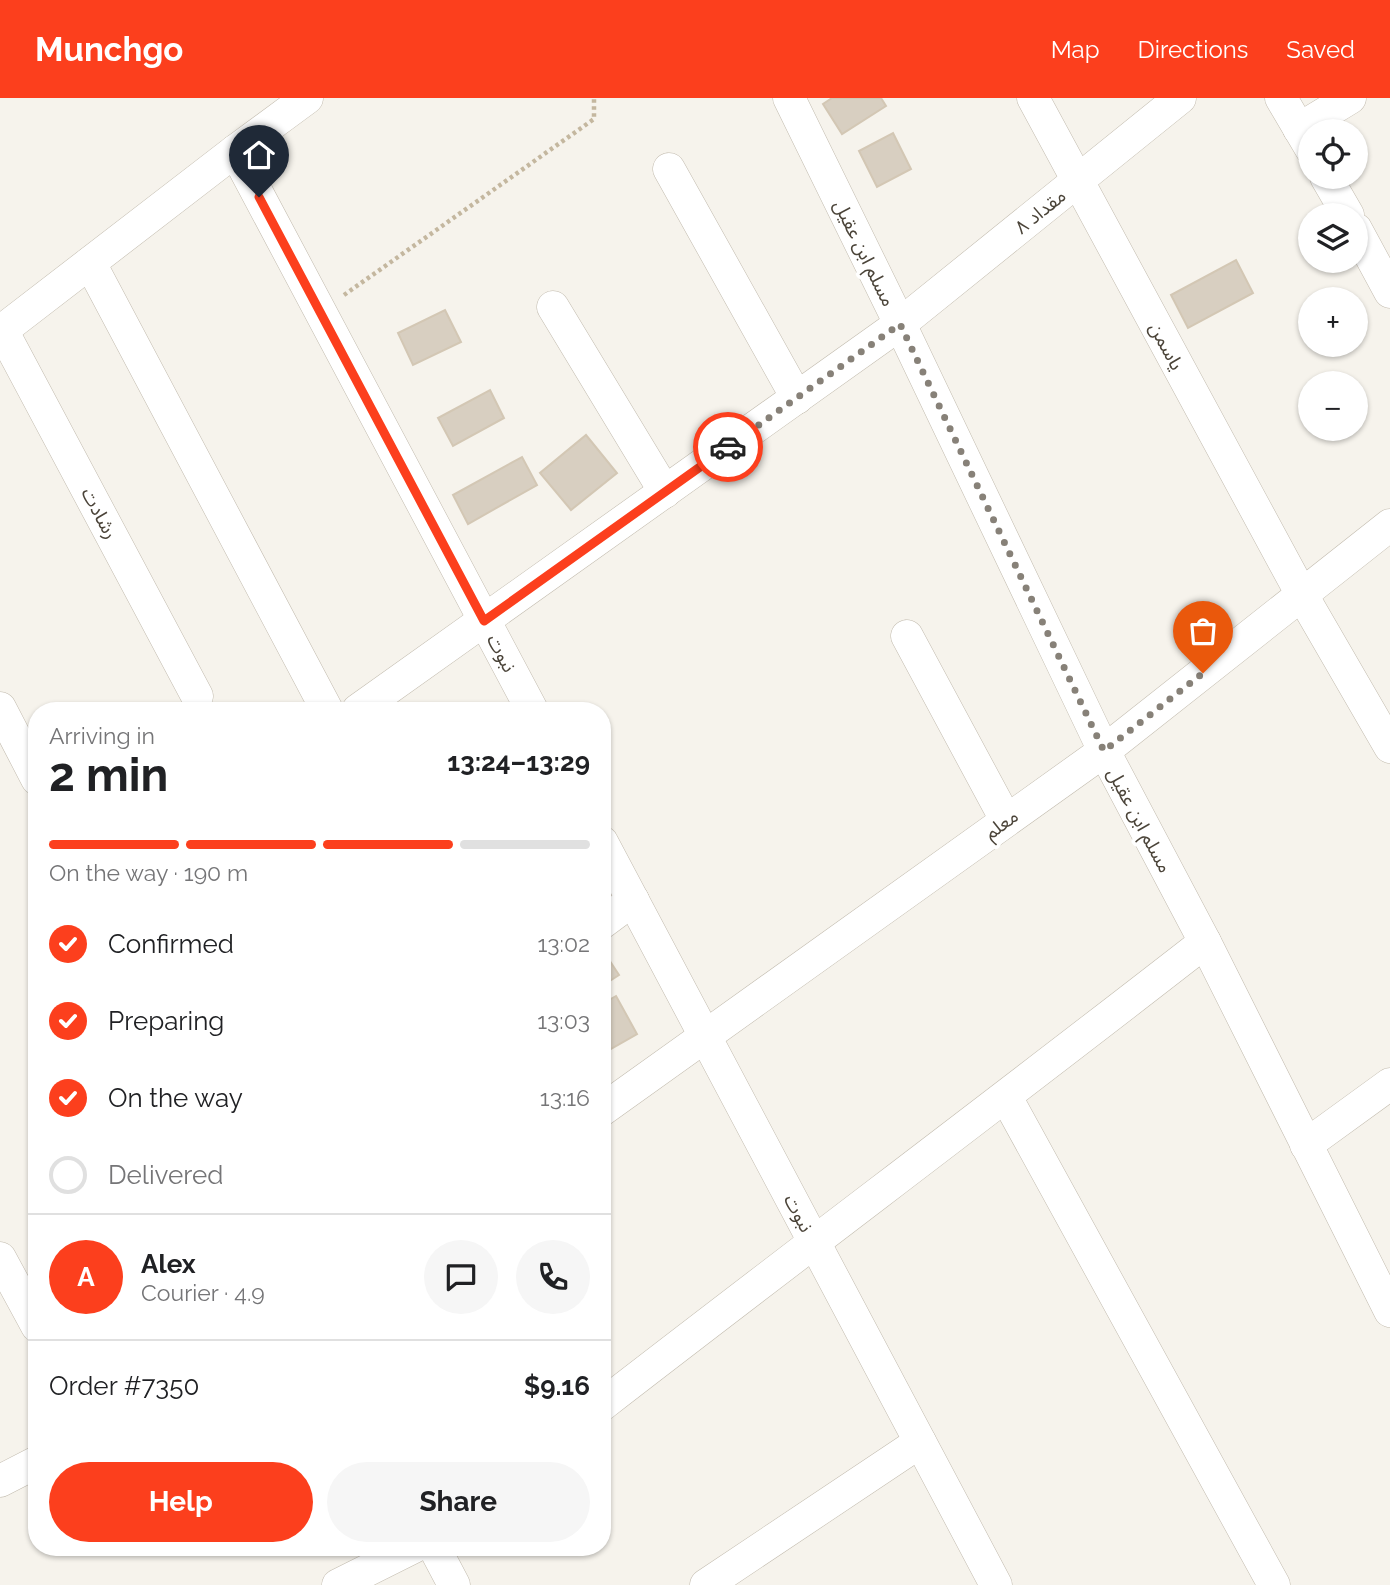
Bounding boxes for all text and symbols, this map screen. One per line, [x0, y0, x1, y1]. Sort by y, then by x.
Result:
text: Munchgo [35, 30, 183, 69]
text: Map [1051, 35, 1100, 64]
text: Directions [1138, 35, 1248, 64]
text: Saved [1286, 35, 1355, 64]
map controls [1298, 119, 1368, 441]
button: locate [1298, 119, 1368, 189]
pin [229, 125, 289, 197]
icon: home [240, 136, 278, 174]
street label: مقداد ۸ [1010, 184, 1070, 238]
street label: مسلم ابن عقیل [826, 196, 900, 312]
button: layers [1298, 203, 1368, 273]
button: + [1298, 287, 1368, 357]
street label: یاسمن [1144, 318, 1189, 374]
button: − [1298, 371, 1368, 441]
courier [693, 412, 763, 482]
icon: car [709, 428, 747, 466]
street label: رشادت [77, 484, 123, 543]
pin [1173, 601, 1233, 673]
icon: bag [1184, 612, 1222, 650]
street label: نبوت [482, 630, 521, 676]
text: Arriving in [49, 722, 155, 749]
text: 13:24–13:29 [447, 747, 590, 777]
text: 2 min [49, 748, 168, 802]
street label: مسلم ابن عقیل [1100, 764, 1177, 878]
street label: معلم [980, 804, 1024, 847]
text: On the way · 190 m [49, 859, 248, 886]
icon: check [49, 925, 87, 963]
text: Confirmed [108, 929, 234, 959]
text: 13:02 [537, 930, 590, 957]
icon: check [49, 1002, 87, 1040]
text: Preparing [108, 1006, 224, 1036]
text: 13:03 [537, 1007, 590, 1034]
icon: check [49, 1079, 87, 1117]
text: On the way [108, 1083, 243, 1113]
text: 13:16 [540, 1084, 590, 1111]
text: Delivered [108, 1160, 223, 1190]
street label: نبوت [779, 1190, 818, 1236]
button: chat [424, 1240, 498, 1314]
button: phone [516, 1240, 590, 1314]
text: Alex [141, 1249, 196, 1279]
text: A [77, 1262, 95, 1292]
text: Courier · 4.9 [141, 1279, 265, 1306]
text: Order #7350 [49, 1371, 199, 1401]
text: $9.16 [524, 1371, 590, 1401]
button: Help [49, 1462, 313, 1542]
button: Share [327, 1462, 590, 1542]

